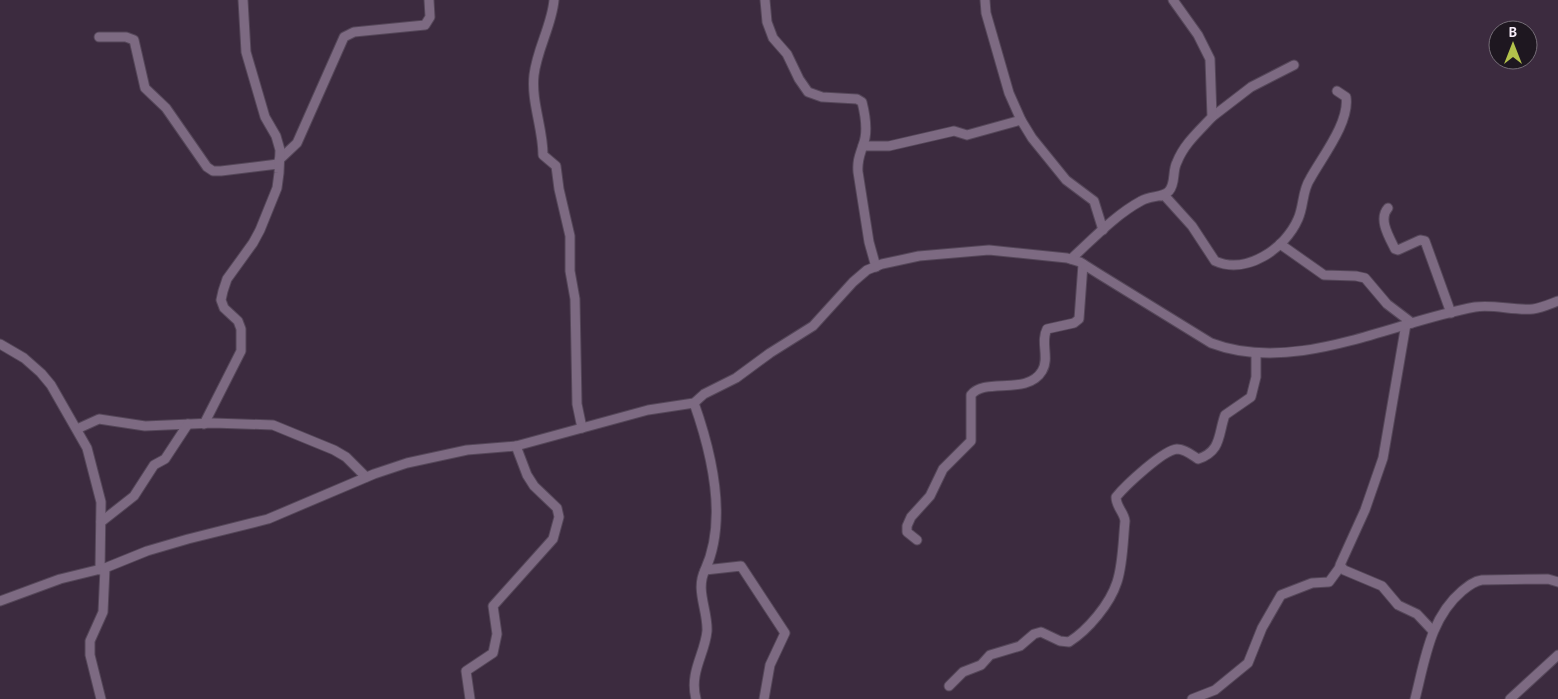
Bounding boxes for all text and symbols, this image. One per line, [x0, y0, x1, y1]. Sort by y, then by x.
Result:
north arrow [1488, 20, 1538, 70]
text: B [1509, 23, 1517, 41]

